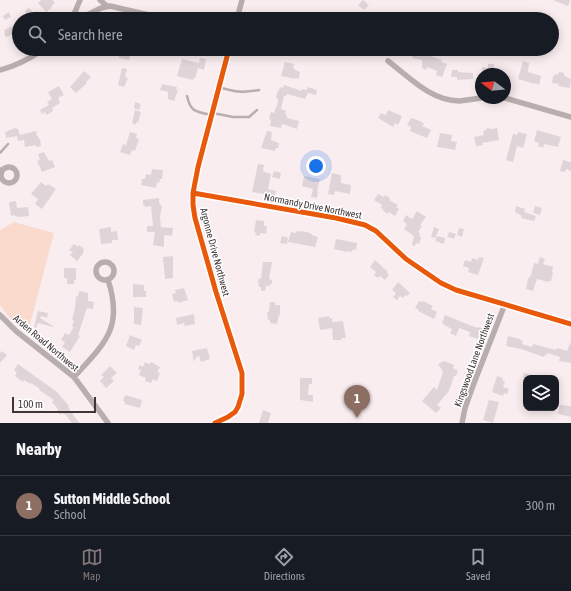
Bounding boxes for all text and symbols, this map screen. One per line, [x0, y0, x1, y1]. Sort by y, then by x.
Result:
search box [12, 12, 559, 56]
icon: search [26, 23, 48, 45]
text: Search here [58, 26, 123, 43]
north arrow [475, 68, 511, 104]
your location [306, 156, 326, 176]
street label: Normandy Drive Northwest [263, 191, 363, 221]
street label: Argonne Drive Northwest [198, 207, 232, 297]
street label: Arden Road Northwest [11, 312, 81, 374]
street label: Kingswood Lane Northwest [452, 312, 496, 408]
map controls [523, 375, 559, 411]
button: layers [523, 375, 559, 411]
pin: 1 [344, 385, 370, 418]
scale bar [12, 395, 96, 414]
text: 100 m [18, 398, 43, 410]
text: Nearby [16, 439, 62, 459]
text: Sutton Middle School [54, 490, 170, 507]
text: 1 [26, 498, 32, 513]
text: 300 m [526, 498, 555, 513]
text: School [54, 507, 86, 522]
tab: Map [81, 546, 103, 582]
tab: Directions [264, 546, 305, 582]
tab: Saved [466, 546, 490, 582]

